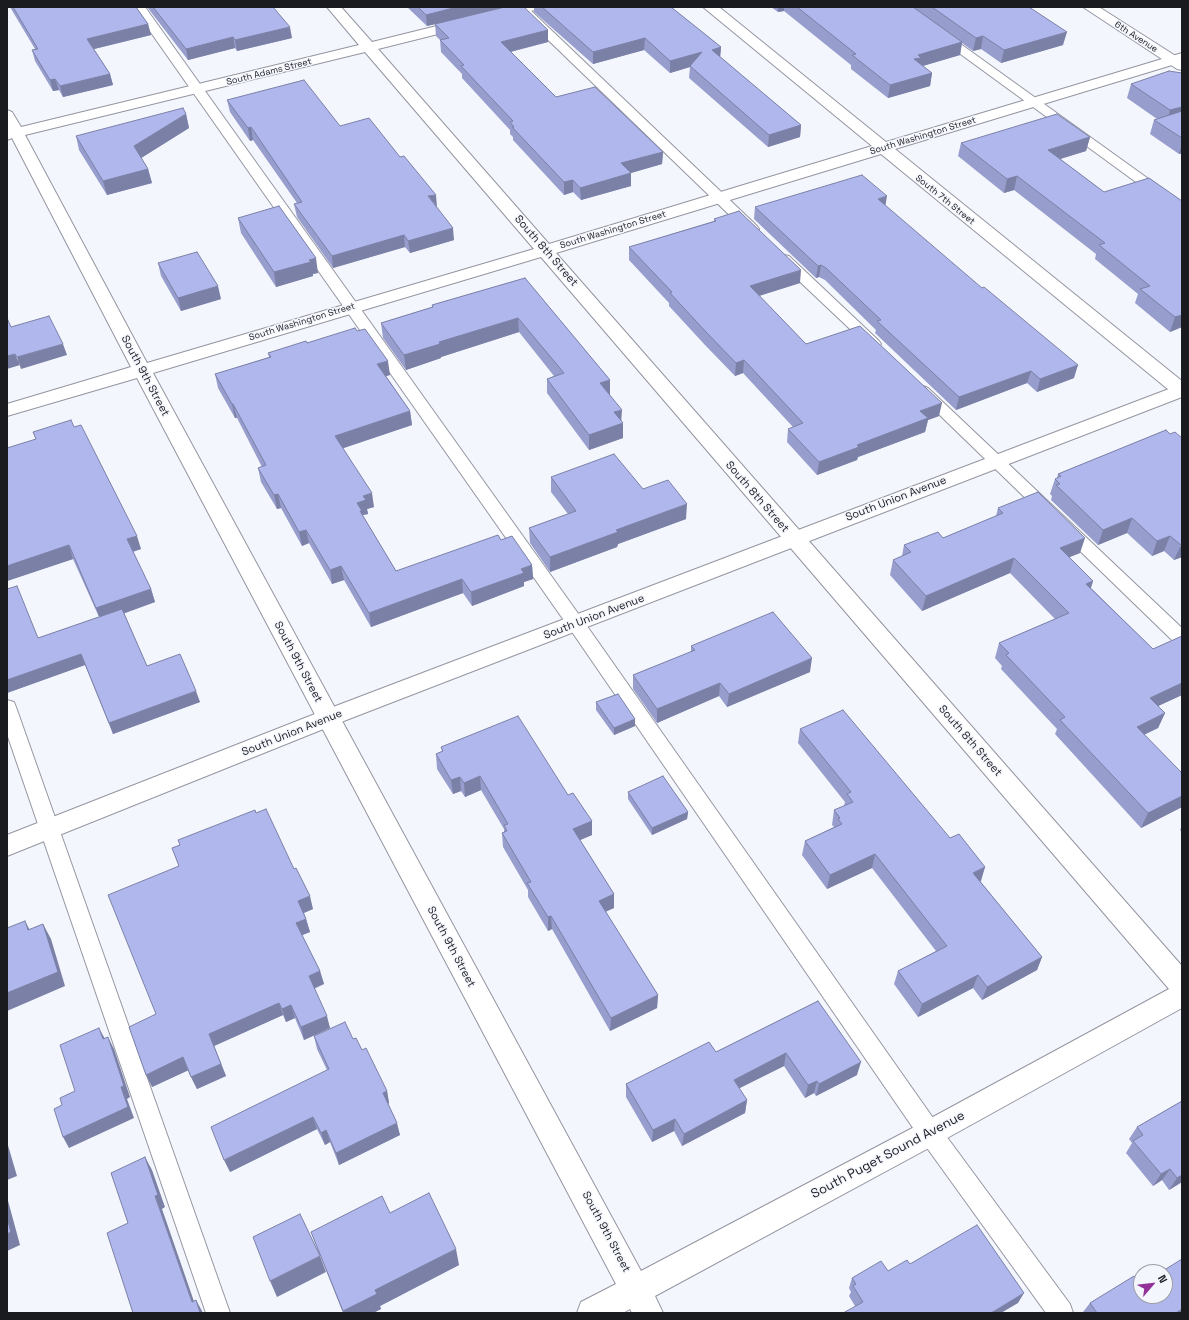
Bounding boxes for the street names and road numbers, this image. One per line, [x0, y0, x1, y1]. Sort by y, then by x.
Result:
street label: 6th Avenue [1112, 19, 1160, 55]
street label: South Adams Street [225, 56, 313, 88]
street label: South Washington Street [869, 115, 977, 157]
street label: South 7th Street [913, 173, 977, 227]
street label: South Washington Street [559, 209, 667, 251]
street label: South 8th Street [511, 213, 581, 289]
street label: South Washington Street [248, 301, 356, 343]
street label: South 9th Street [118, 333, 172, 419]
street label: South 8th Street [722, 459, 792, 535]
street label: South Union Avenue [844, 474, 948, 524]
street label: South Union Avenue [542, 592, 646, 642]
street label: South 9th Street [271, 619, 325, 705]
street label: South 8th Street [935, 703, 1005, 779]
street label: South Union Avenue [240, 707, 344, 759]
street label: South 9th Street [424, 904, 478, 990]
street label: South Puget Sound Avenue [809, 1108, 967, 1202]
street label: South 9th Street [579, 1189, 633, 1275]

